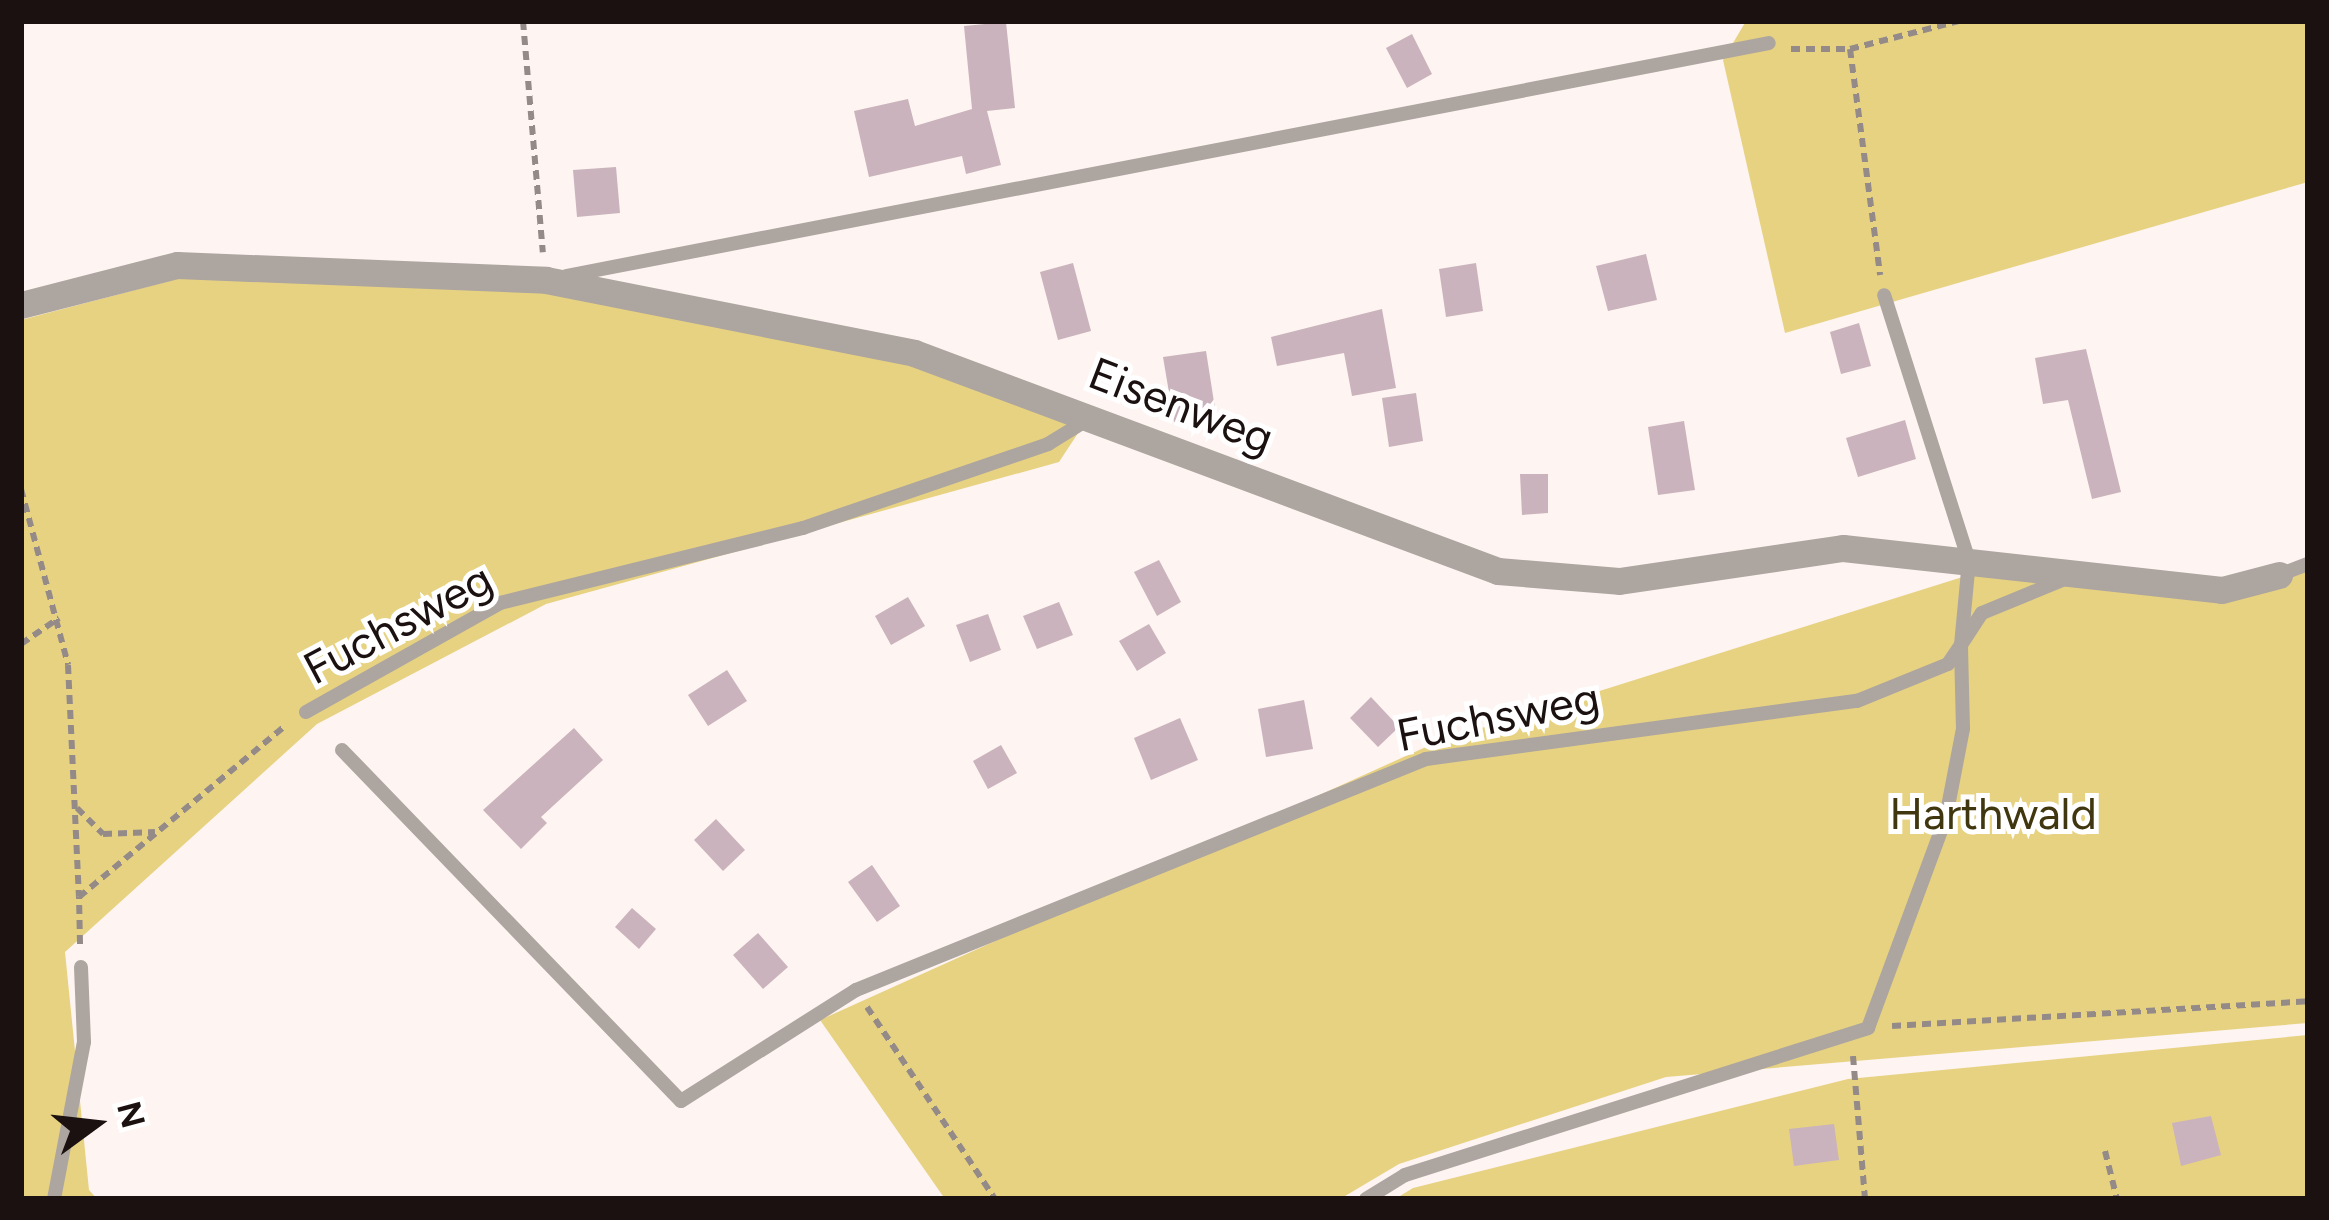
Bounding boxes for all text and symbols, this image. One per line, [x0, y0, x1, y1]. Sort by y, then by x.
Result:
street label: Eisenweg [1081, 346, 1281, 466]
street label: Fuchsweg [295, 552, 501, 696]
street label: Fuchsweg [1392, 671, 1604, 763]
park label: Harthwald [1889, 787, 2097, 841]
north arrow [36, 1064, 156, 1184]
text: N [109, 1097, 153, 1132]

